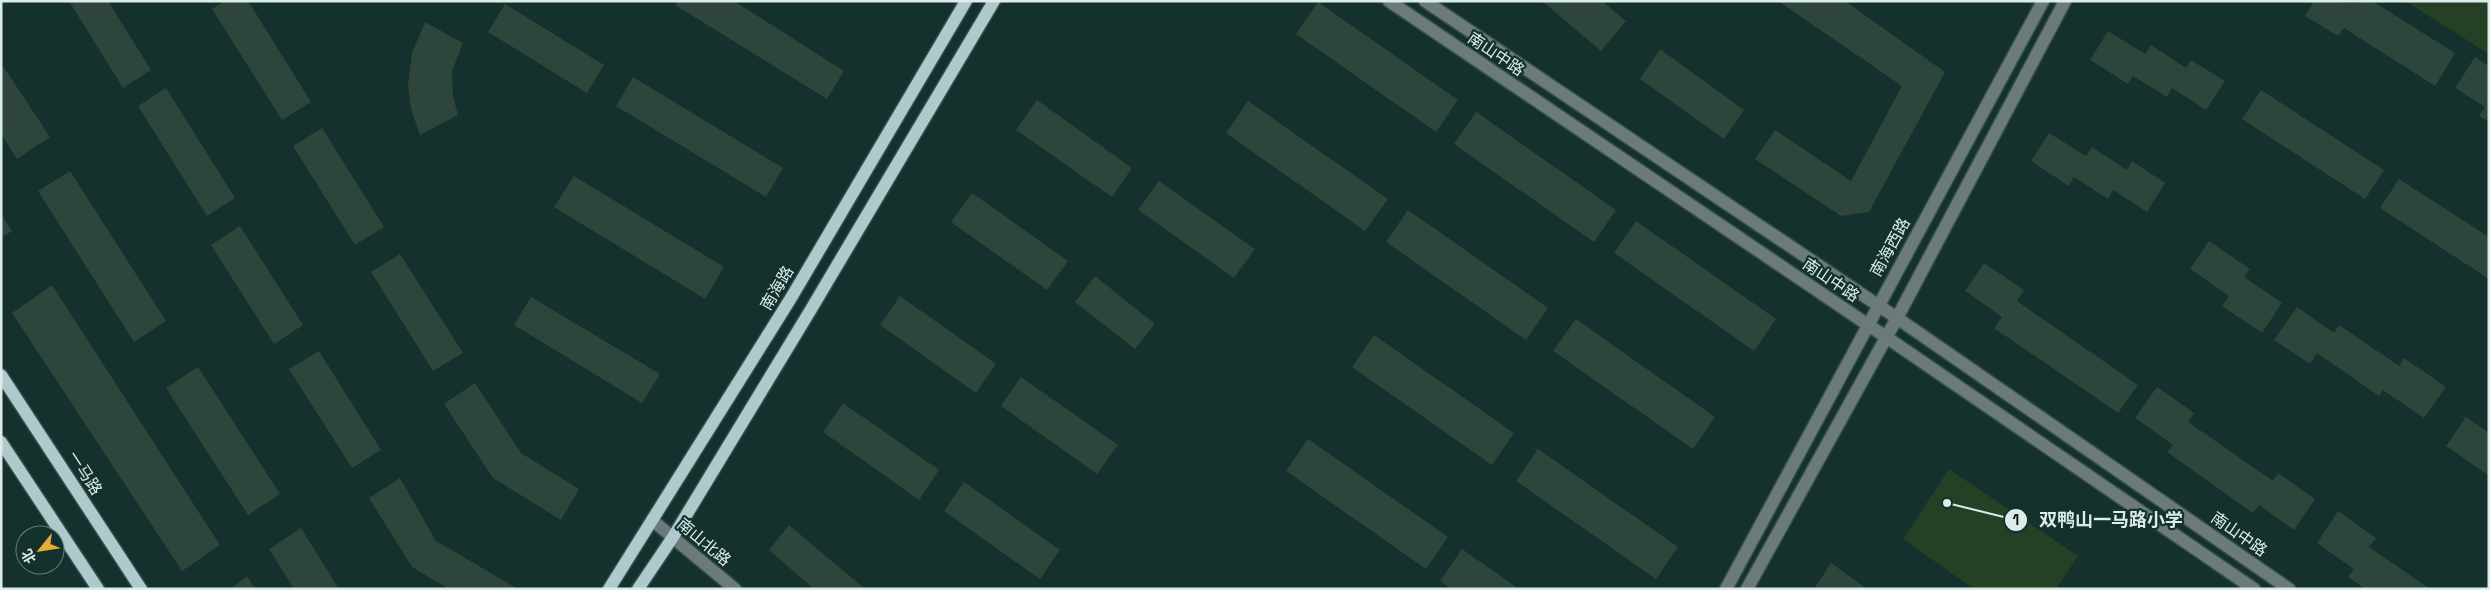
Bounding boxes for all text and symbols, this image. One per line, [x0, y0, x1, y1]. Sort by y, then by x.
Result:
street label: 南山中路 [1464, 27, 1528, 81]
street label: 南海西路 [1865, 214, 1915, 280]
street label: 南山中路 [1799, 253, 1863, 307]
street label: 南海路 [756, 262, 798, 314]
street label: 一马路 [63, 447, 107, 499]
callout: 双鸭山一马路小学 [2004, 503, 2193, 536]
street label: 南山中路 [2207, 507, 2271, 561]
text: 双鸭山一马路小学 [2039, 508, 2183, 531]
text: 1 [2013, 510, 2019, 529]
street label: 南山北路 [673, 513, 735, 571]
north arrow [15, 525, 65, 575]
text: 北 [17, 546, 40, 567]

